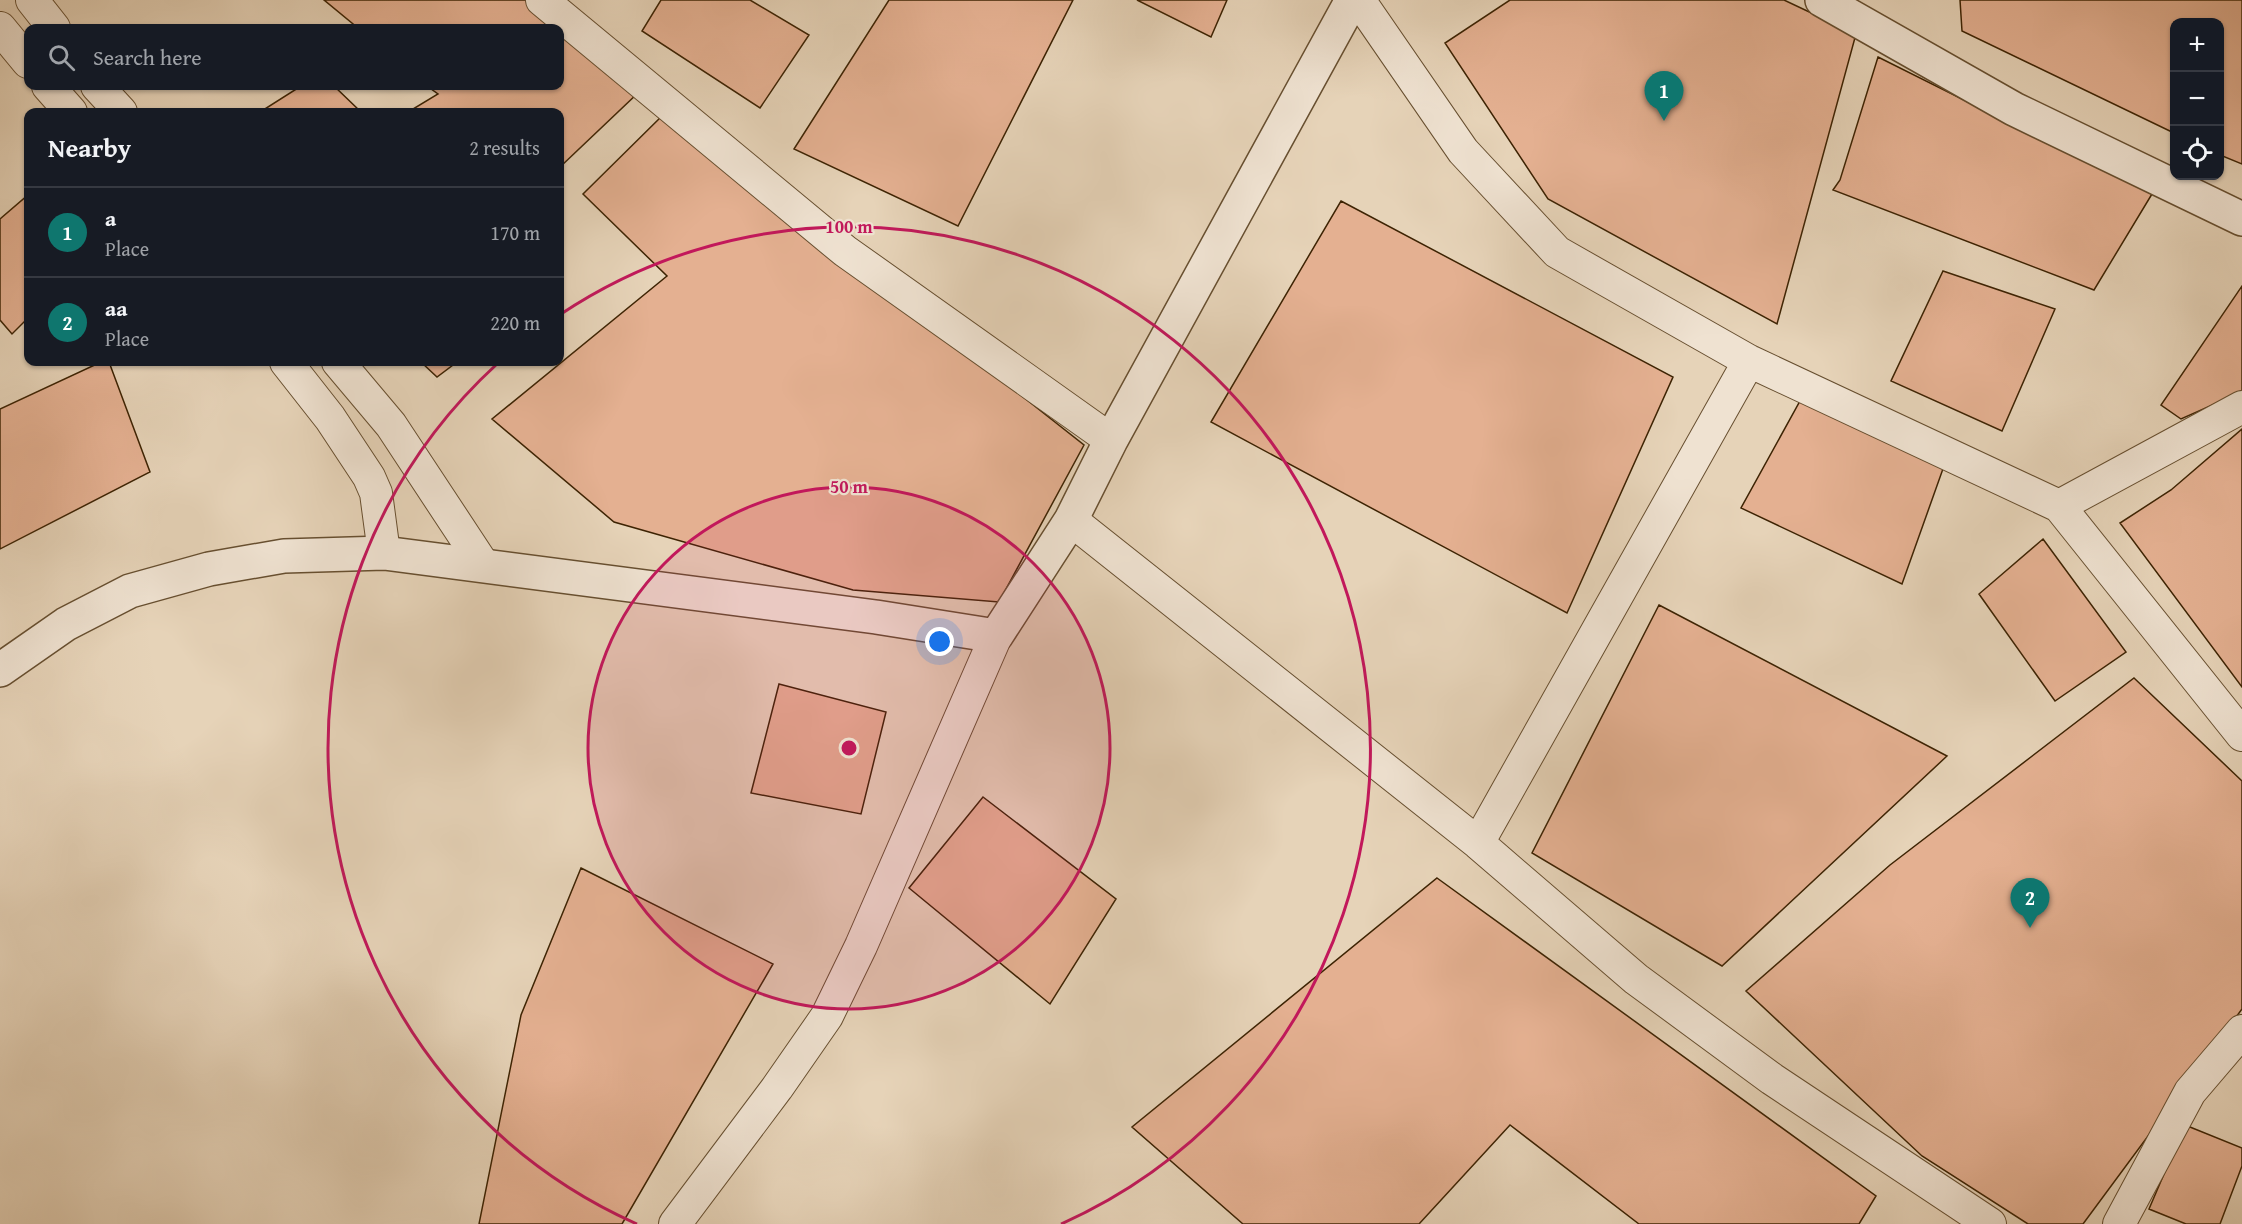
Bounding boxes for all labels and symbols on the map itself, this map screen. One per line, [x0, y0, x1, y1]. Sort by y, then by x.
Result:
pin: 1 [1644, 72, 1684, 121]
text: 100 m [825, 213, 873, 240]
text: 50 m [830, 473, 869, 500]
your location [925, 627, 954, 656]
centre of rings [839, 738, 859, 758]
pin: 2 [2010, 878, 2050, 928]

